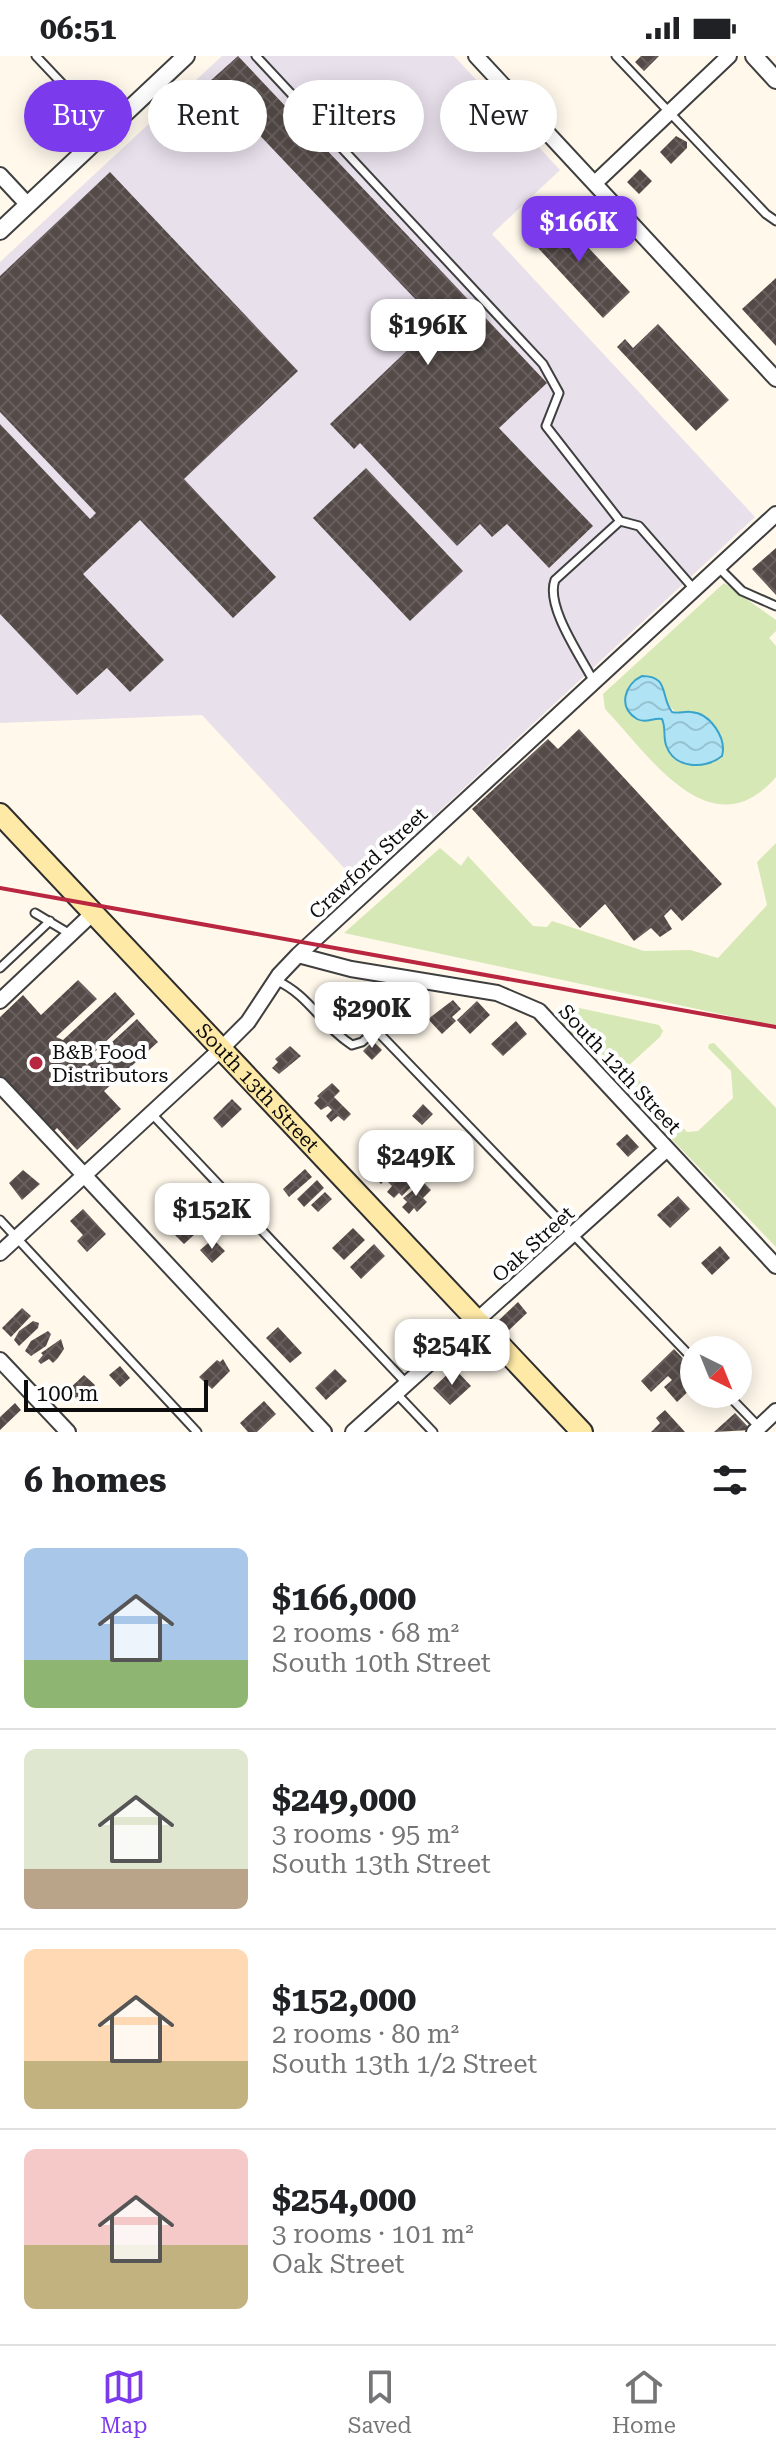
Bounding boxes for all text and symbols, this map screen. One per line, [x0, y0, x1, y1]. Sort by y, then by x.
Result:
text: 06:51 [40, 11, 117, 46]
chip: Buy [24, 80, 132, 152]
chip: Rent [148, 80, 267, 152]
chip: Filters [283, 80, 424, 152]
chip: New [440, 80, 557, 152]
pin: $166K [523, 196, 635, 264]
text: $166K [540, 207, 618, 237]
pin: $196K [372, 299, 484, 367]
text: $196K [389, 310, 467, 340]
street label: Crawford Street [304, 802, 432, 924]
pin: $290K [316, 982, 428, 1050]
text: $290K [333, 993, 411, 1023]
street label: South 12th Street [554, 999, 686, 1139]
street label: South 13th Street [191, 1018, 325, 1158]
place label: B&B Food Distributors [52, 1040, 168, 1087]
marker: B&B Food Distributors [27, 1054, 45, 1072]
pin: $249K [360, 1130, 472, 1198]
text: $249K [377, 1141, 455, 1171]
pin: $152K [156, 1183, 268, 1251]
text: $152K [173, 1194, 251, 1224]
street label: Oak Street [487, 1201, 579, 1287]
pin: $254K [396, 1319, 508, 1387]
text: $254K [413, 1330, 491, 1360]
north arrow [680, 1336, 752, 1408]
map controls [680, 1336, 752, 1408]
scale bar [24, 1376, 208, 1412]
text: 100 m [36, 1381, 99, 1406]
icon: filters [708, 1458, 752, 1502]
text: 6 homes [24, 1460, 167, 1500]
text: $166,000 [272, 1578, 416, 1618]
icon: home [88, 1580, 184, 1676]
text: 2 rooms · 68 m² [272, 1618, 459, 1648]
text: South 10th Street [272, 1648, 491, 1678]
text: $249,000 [272, 1779, 416, 1819]
icon: home [88, 1781, 184, 1877]
text: 3 rooms · 95 m² [272, 1819, 459, 1849]
text: South 13th Street [272, 1849, 491, 1879]
text: $152,000 [272, 1979, 416, 2019]
icon: home [88, 1981, 184, 2077]
text: 2 rooms · 80 m² [272, 2019, 459, 2049]
text: South 13th 1/2 Street [272, 2049, 537, 2079]
text: $254,000 [272, 2179, 416, 2219]
icon: home [88, 2181, 184, 2277]
text: 3 rooms · 101 m² [272, 2219, 474, 2249]
text: Oak Street [272, 2249, 404, 2279]
tab: Map [100, 2365, 147, 2438]
tab: Saved [348, 2365, 412, 2438]
tab: Home [612, 2365, 676, 2438]

